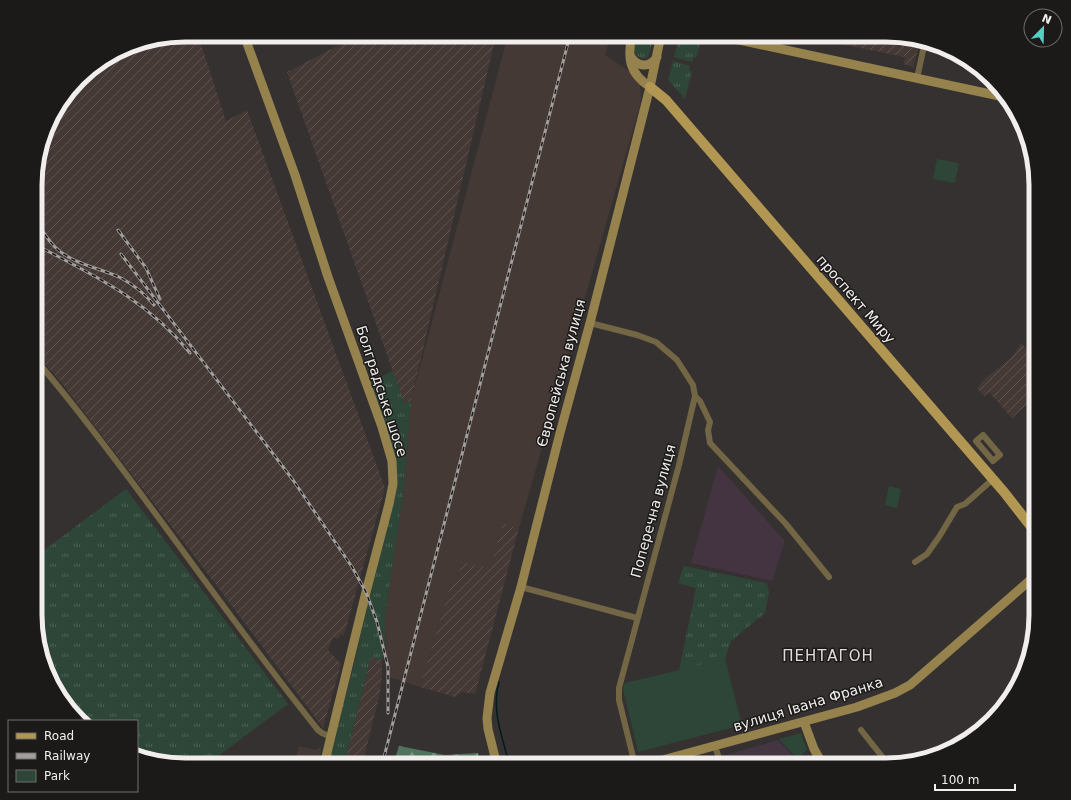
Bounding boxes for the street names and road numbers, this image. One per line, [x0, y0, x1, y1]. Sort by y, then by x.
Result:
street label: проспект Миру [813, 252, 899, 346]
street label: Європейська вулиця [534, 297, 588, 449]
street label: Болградське шосе [353, 323, 411, 459]
street label: Поперечна вулиця [627, 443, 679, 579]
street label: вулиця Івана Франка [731, 674, 885, 734]

